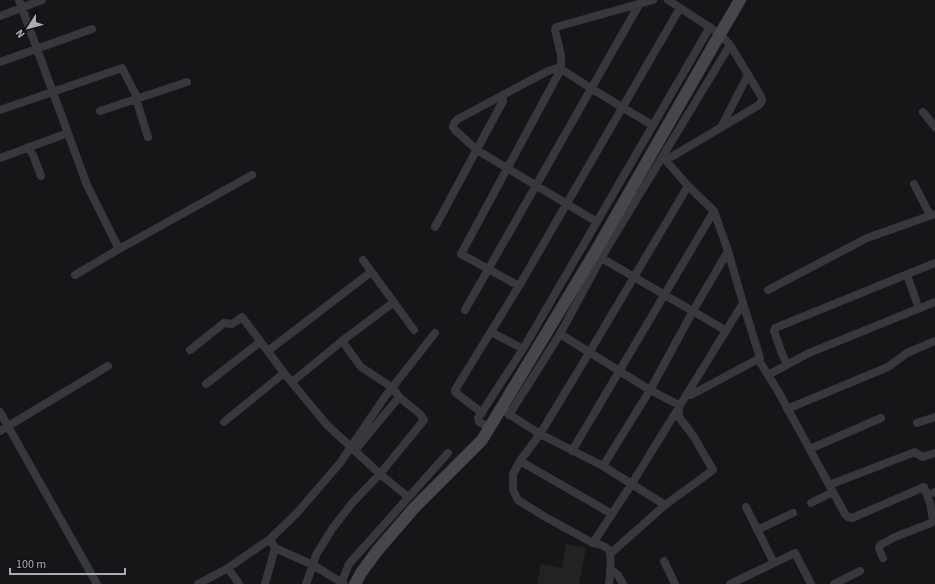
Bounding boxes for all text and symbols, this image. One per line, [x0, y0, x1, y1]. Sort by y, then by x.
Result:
north arrow [8, 8, 48, 48]
text: N [12, 26, 29, 41]
scale bar [10, 550, 125, 576]
text: 100 m [16, 556, 46, 573]

